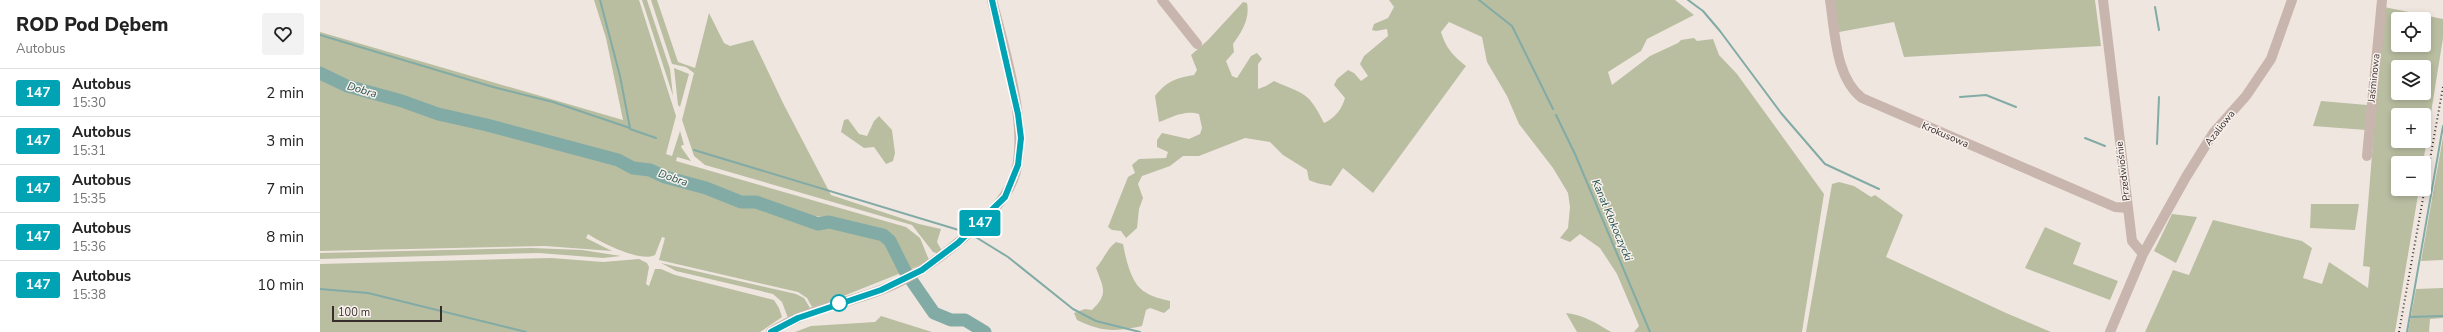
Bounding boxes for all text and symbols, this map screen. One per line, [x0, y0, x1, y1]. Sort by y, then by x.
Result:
text: ROD Pod Dębem [16, 12, 168, 38]
map controls [2391, 12, 2431, 196]
button: locate [2391, 12, 2431, 52]
button: heart [262, 13, 304, 55]
text: Autobus [16, 40, 66, 58]
street label: Jaśminowa [2364, 53, 2384, 104]
button: layers [2391, 60, 2431, 100]
text: Autobus [72, 74, 131, 94]
water label: Dobra [345, 78, 379, 102]
text: 147 [25, 83, 51, 102]
text: 2 min [266, 83, 304, 103]
text: 15:30 [72, 94, 106, 112]
street label: Azaliowa [2202, 107, 2238, 149]
button: + [2391, 108, 2431, 148]
street label: Krokusowa [1919, 119, 1971, 151]
text: Autobus [72, 122, 131, 142]
text: 147 [25, 131, 51, 150]
text: 3 min [266, 131, 304, 151]
street label: Przedwiośnie [2112, 140, 2134, 202]
text: 15:31 [72, 142, 106, 160]
button: − [2391, 156, 2431, 196]
water label: Dobra [656, 166, 690, 190]
text: Autobus [72, 170, 131, 190]
water label: Kanał Kłokoczycki [1588, 177, 1636, 264]
text: 147 [25, 179, 51, 198]
text: 7 min [266, 179, 304, 199]
text: 15:35 [72, 190, 106, 208]
line badge: 147 [957, 210, 1003, 236]
text: 147 [967, 213, 993, 232]
text: Autobus [72, 218, 131, 238]
text: 147 [25, 227, 51, 246]
text: 8 min [266, 227, 304, 247]
text: 15:36 [72, 238, 106, 256]
text: Autobus [72, 266, 131, 286]
text: 147 [25, 275, 51, 294]
text: 10 min [257, 275, 304, 295]
text: 15:38 [72, 286, 106, 304]
unlabelled marker [830, 294, 848, 312]
scale bar [332, 304, 442, 323]
text: 100 m [338, 305, 370, 320]

